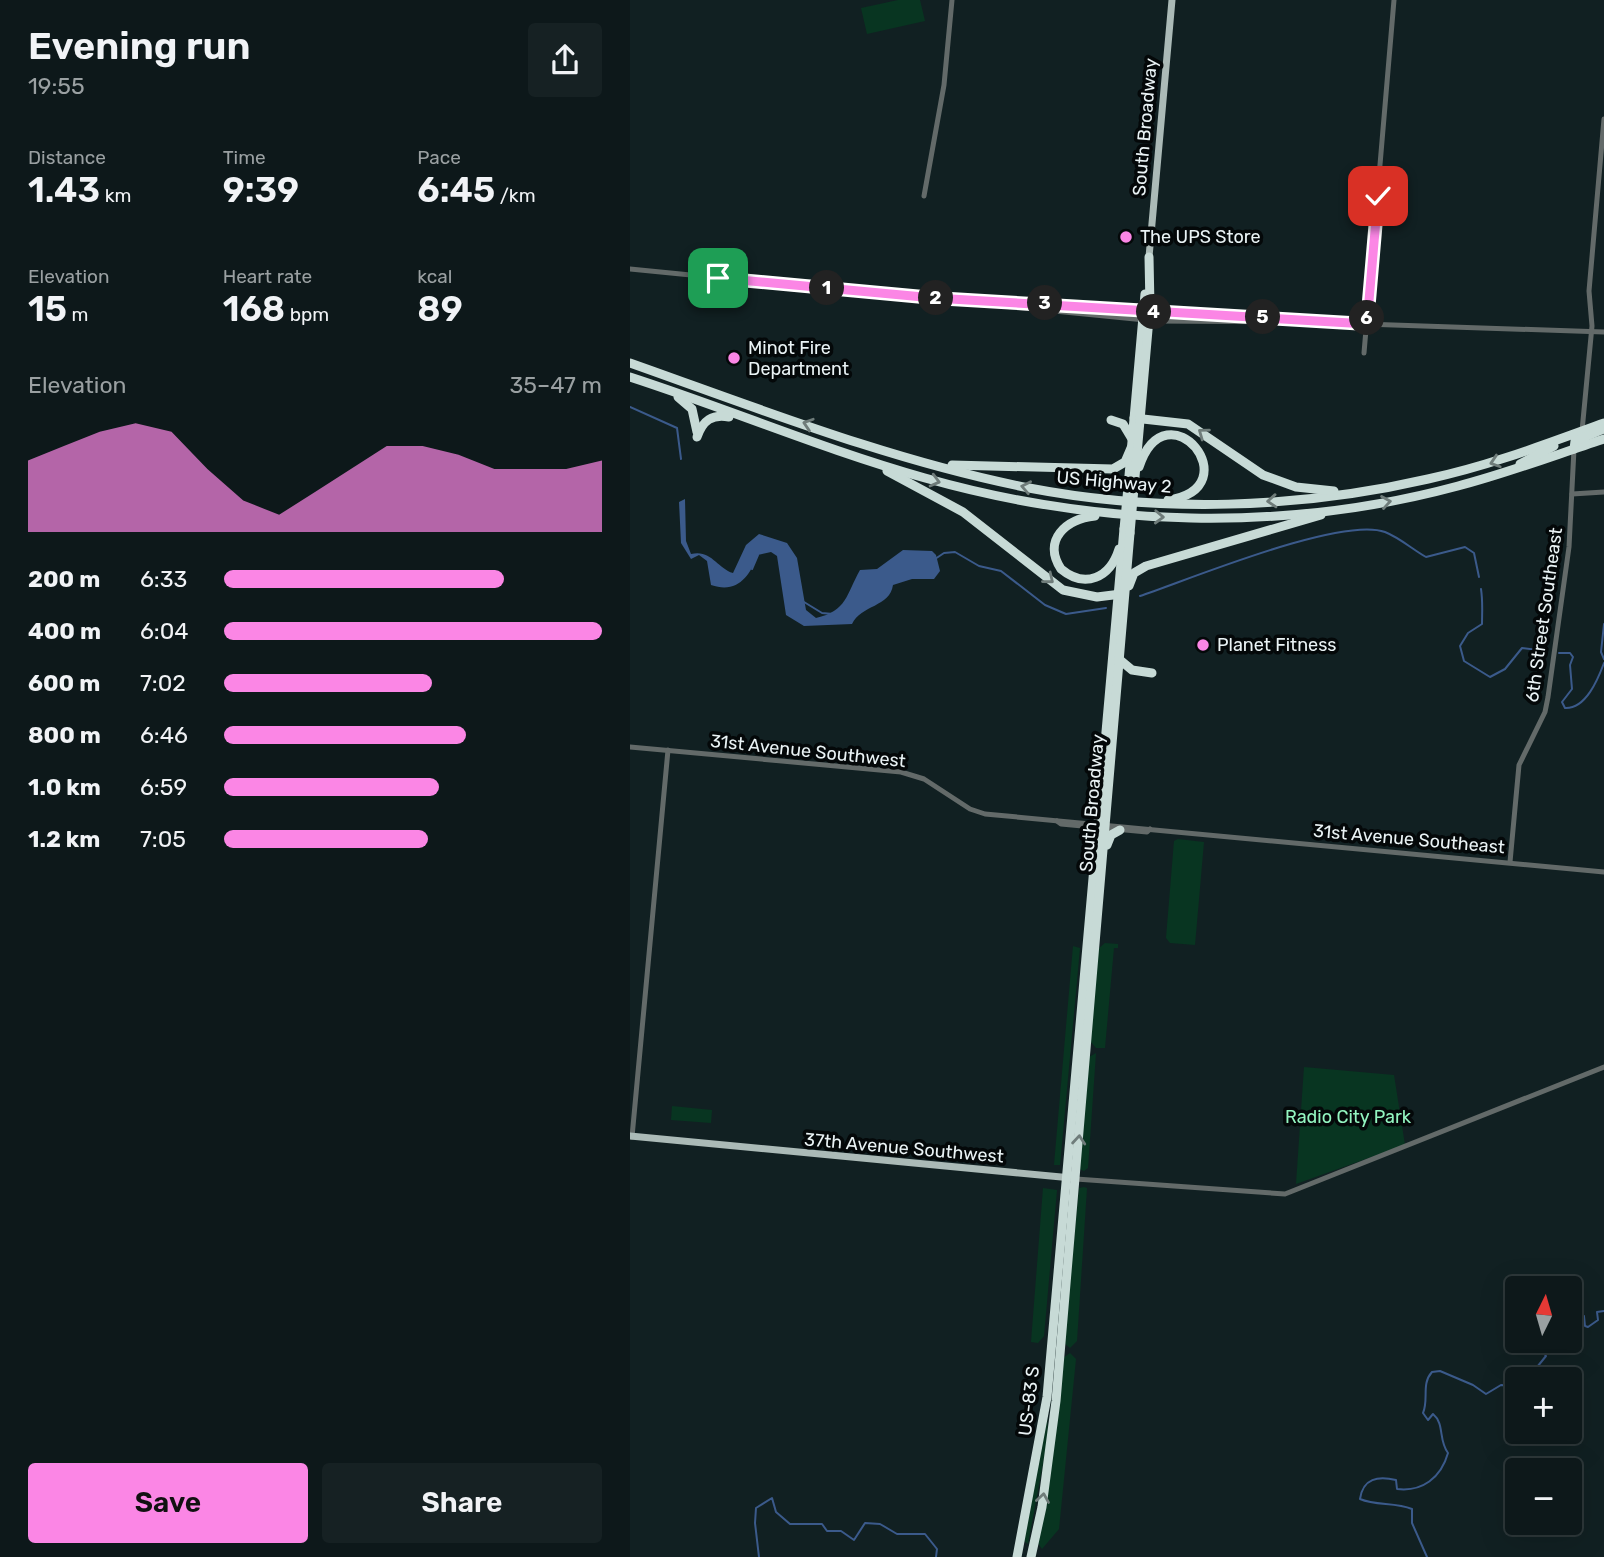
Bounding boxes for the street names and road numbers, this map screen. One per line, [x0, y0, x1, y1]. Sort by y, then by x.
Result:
street label: South Broadway [1128, 57, 1162, 197]
street label: US Highway 2 [1056, 466, 1172, 498]
street label: 6th Street Southeast [1521, 526, 1567, 704]
street label: 31st Avenue Southwest [709, 730, 907, 772]
street label: South Broadway [1075, 733, 1109, 873]
street label: 31st Avenue Southeast [1312, 820, 1506, 858]
street label: 37th Avenue Southwest [803, 1128, 1005, 1168]
street label: US-83 S [1014, 1365, 1044, 1437]

